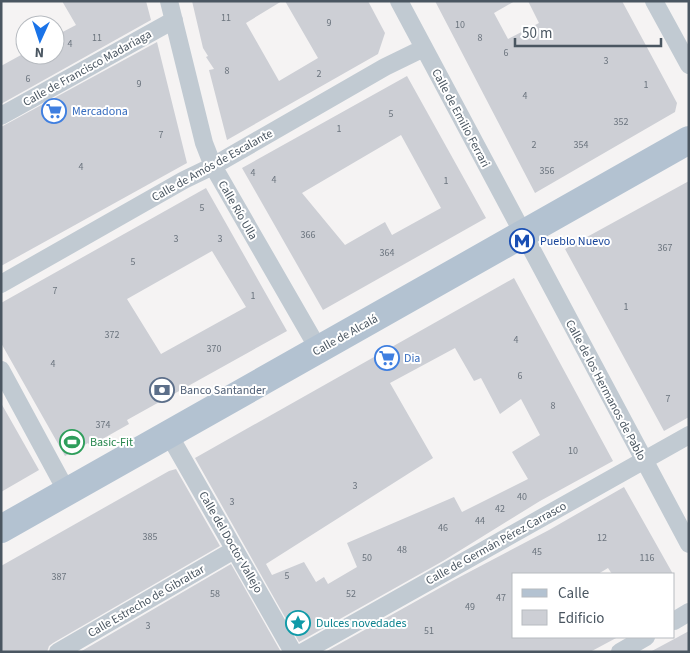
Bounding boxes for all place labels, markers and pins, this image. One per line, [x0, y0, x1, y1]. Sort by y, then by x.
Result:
supermarket icon: Mercadona [41, 98, 67, 124]
place label: Mercadona [72, 103, 128, 120]
metro station icon: Pueblo Nuevo [509, 228, 535, 254]
place label: Pueblo Nuevo [540, 233, 610, 250]
supermarket icon: Dia [374, 345, 400, 371]
place label: Dia [404, 350, 420, 367]
bank icon: Banco Santander [149, 377, 175, 403]
place label: Banco Santander [180, 382, 267, 399]
sports icon: Basic-Fit [59, 429, 85, 455]
place label: Basic-Fit [90, 434, 133, 451]
place icon: Dulces novedades [285, 610, 311, 636]
place label: Dulces novedades [316, 615, 406, 632]

